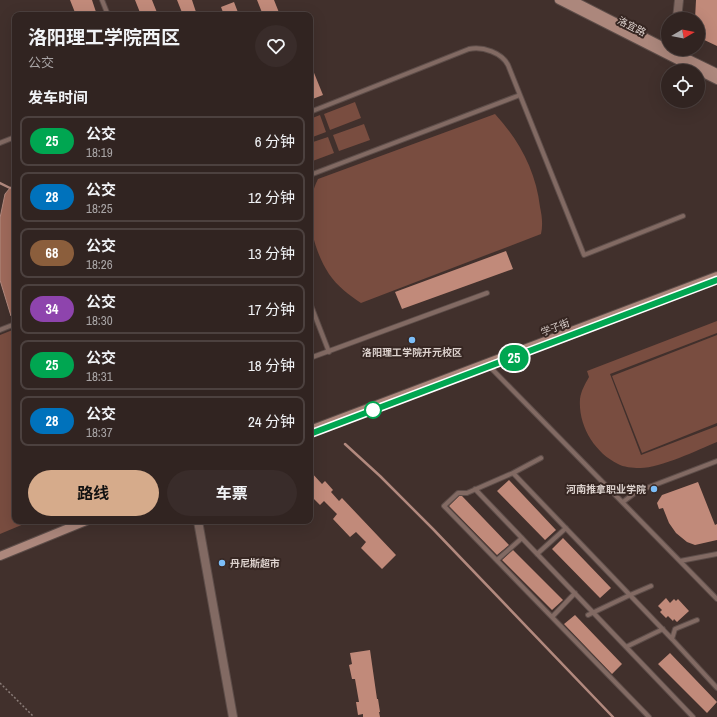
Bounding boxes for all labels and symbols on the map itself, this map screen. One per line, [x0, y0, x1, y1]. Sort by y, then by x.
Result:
north arrow [661, 12, 705, 56]
street label: 洛宜路 [615, 14, 648, 39]
street label: 学子街 [539, 316, 572, 339]
marker: 洛阳理工学院开元校区 [407, 335, 417, 345]
line badge: 25 [496, 345, 532, 371]
place label: 洛阳理工学院开元校区 [362, 346, 462, 359]
unlabelled marker [364, 401, 382, 419]
place label: 河南推拿职业学院 [566, 483, 646, 496]
marker: 河南推拿职业学院 [649, 484, 659, 494]
place label: 丹尼斯超市 [230, 557, 280, 570]
marker: 丹尼斯超市 [217, 558, 227, 568]

